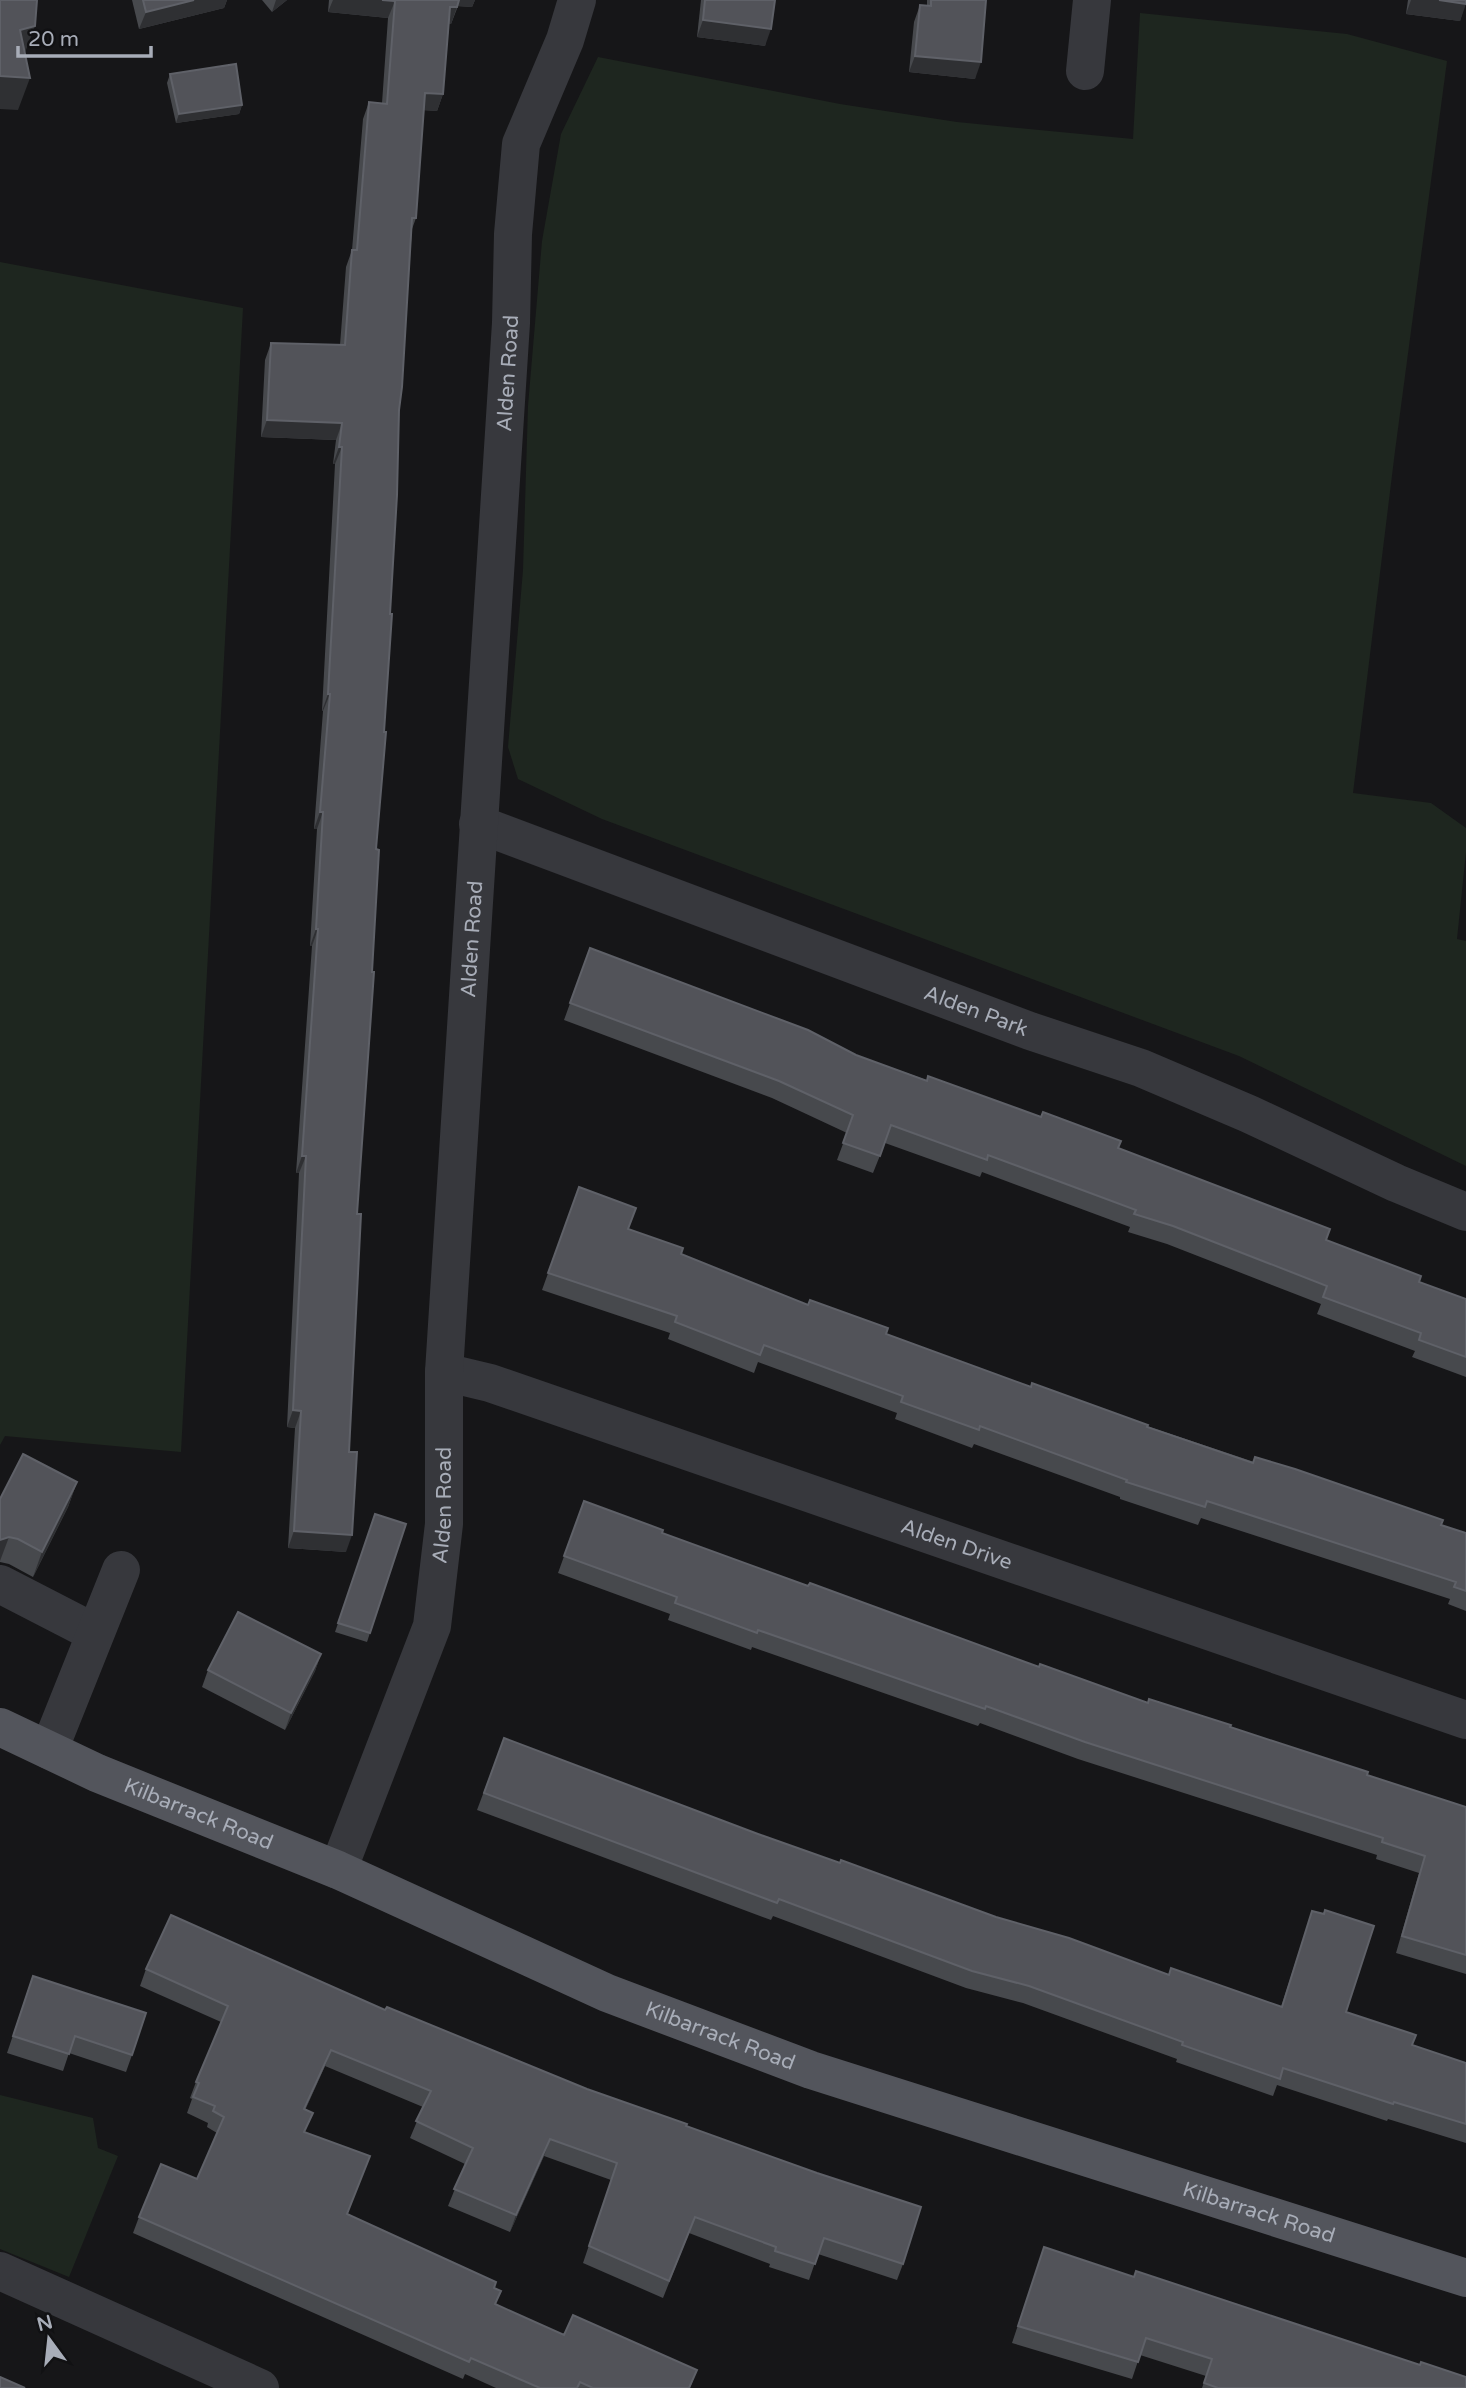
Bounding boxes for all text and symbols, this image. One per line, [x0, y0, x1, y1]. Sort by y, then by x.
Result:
scale bar [18, 14, 150, 58]
text: 20 m [28, 27, 79, 52]
street label: Alden Road [492, 315, 524, 432]
street label: Alden Road [455, 880, 488, 998]
street label: Alden Park [921, 980, 1032, 1042]
street label: Alden Road [427, 1447, 457, 1565]
street label: Alden Drive [898, 1513, 1016, 1575]
street label: Kilbarrack Road [121, 1773, 277, 1855]
street label: Kilbarrack Road [642, 1996, 799, 2075]
street label: Kilbarrack Road [1180, 2176, 1338, 2248]
north arrow [14, 2304, 84, 2374]
text: N [35, 2311, 55, 2336]

